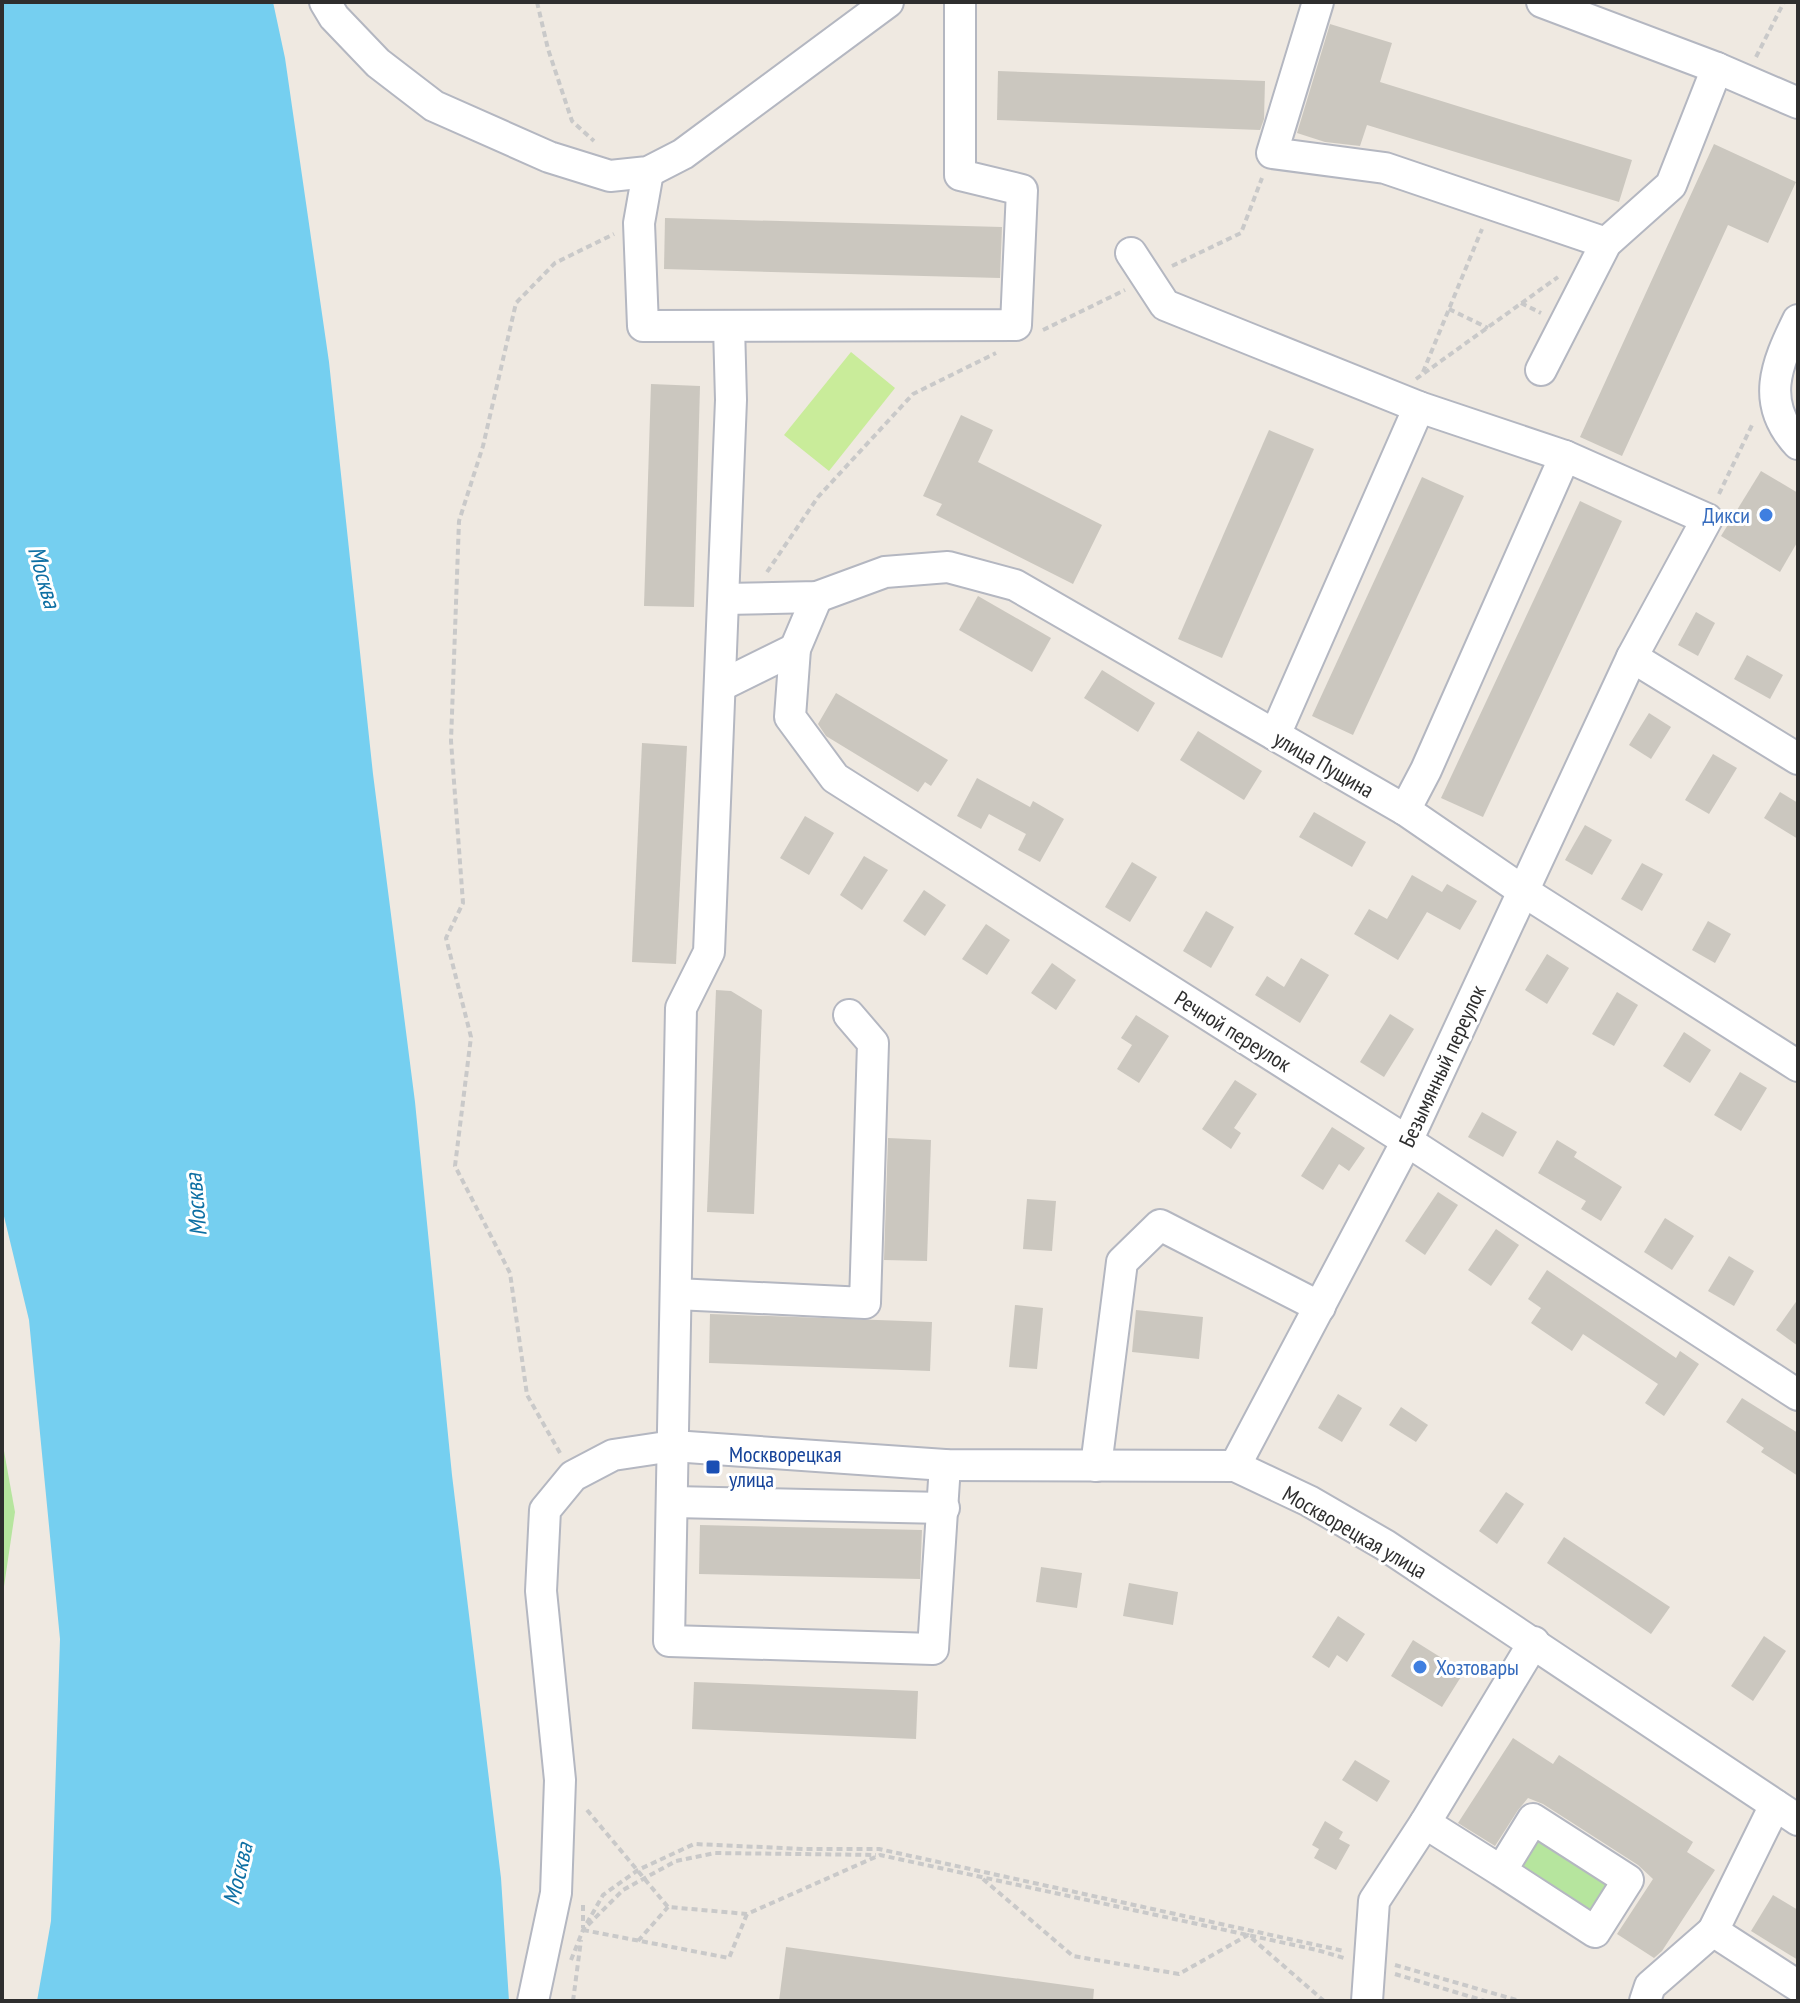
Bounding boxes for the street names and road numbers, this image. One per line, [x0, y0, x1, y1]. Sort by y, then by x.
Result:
street label: улица Пущина [1269, 724, 1379, 804]
street label: Безымянный переулок [1392, 980, 1492, 1151]
street label: Речной переулок [1169, 984, 1297, 1078]
street label: Москворецкая улица [1278, 1479, 1432, 1585]

